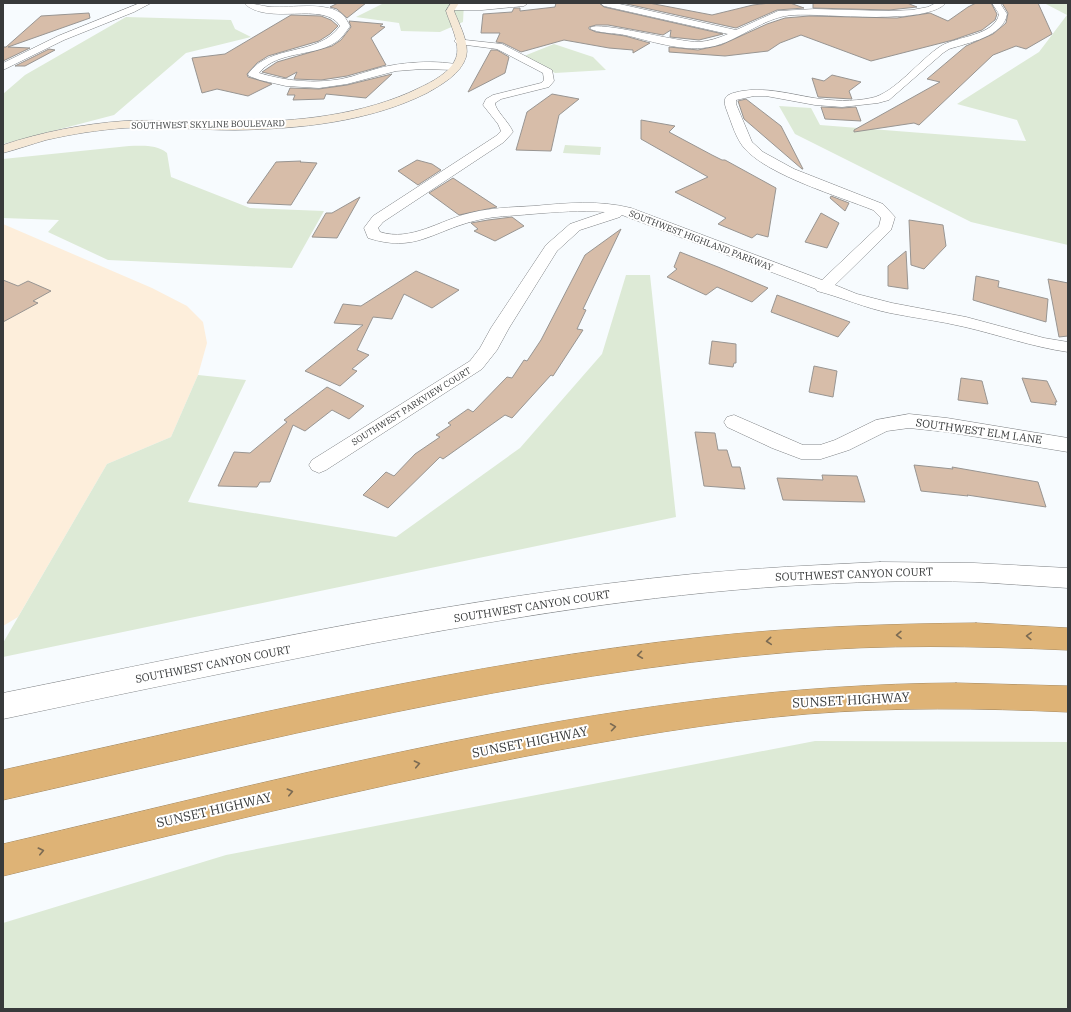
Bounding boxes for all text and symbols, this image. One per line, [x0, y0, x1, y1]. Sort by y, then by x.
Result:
street label: SOUTHWEST SKYLINE BOULEVARD [131, 117, 285, 131]
street label: SOUTHWEST HIGHLAND PARKWAY [627, 207, 775, 273]
street label: SOUTHWEST PARKVIEW COURT [349, 364, 473, 447]
street label: SOUTHWEST ELM LANE [915, 415, 1043, 447]
street label: SOUTHWEST CANYON COURT [775, 564, 933, 584]
street label: SOUTHWEST CANYON COURT [453, 587, 611, 625]
one-way arrow [896, 630, 902, 639]
one-way arrow [1026, 632, 1032, 641]
one-way arrow [766, 637, 772, 646]
street label: SOUTHWEST CANYON COURT [134, 642, 292, 686]
one-way arrow [637, 650, 643, 659]
street label: SUNSET HIGHWAY [792, 688, 910, 712]
street label: SUNSET HIGHWAY [471, 722, 589, 762]
one-way arrow [610, 723, 616, 732]
one-way arrow [414, 760, 420, 768]
street label: SUNSET HIGHWAY [155, 788, 273, 832]
one-way arrow [287, 789, 293, 797]
one-way arrow [38, 848, 44, 856]

